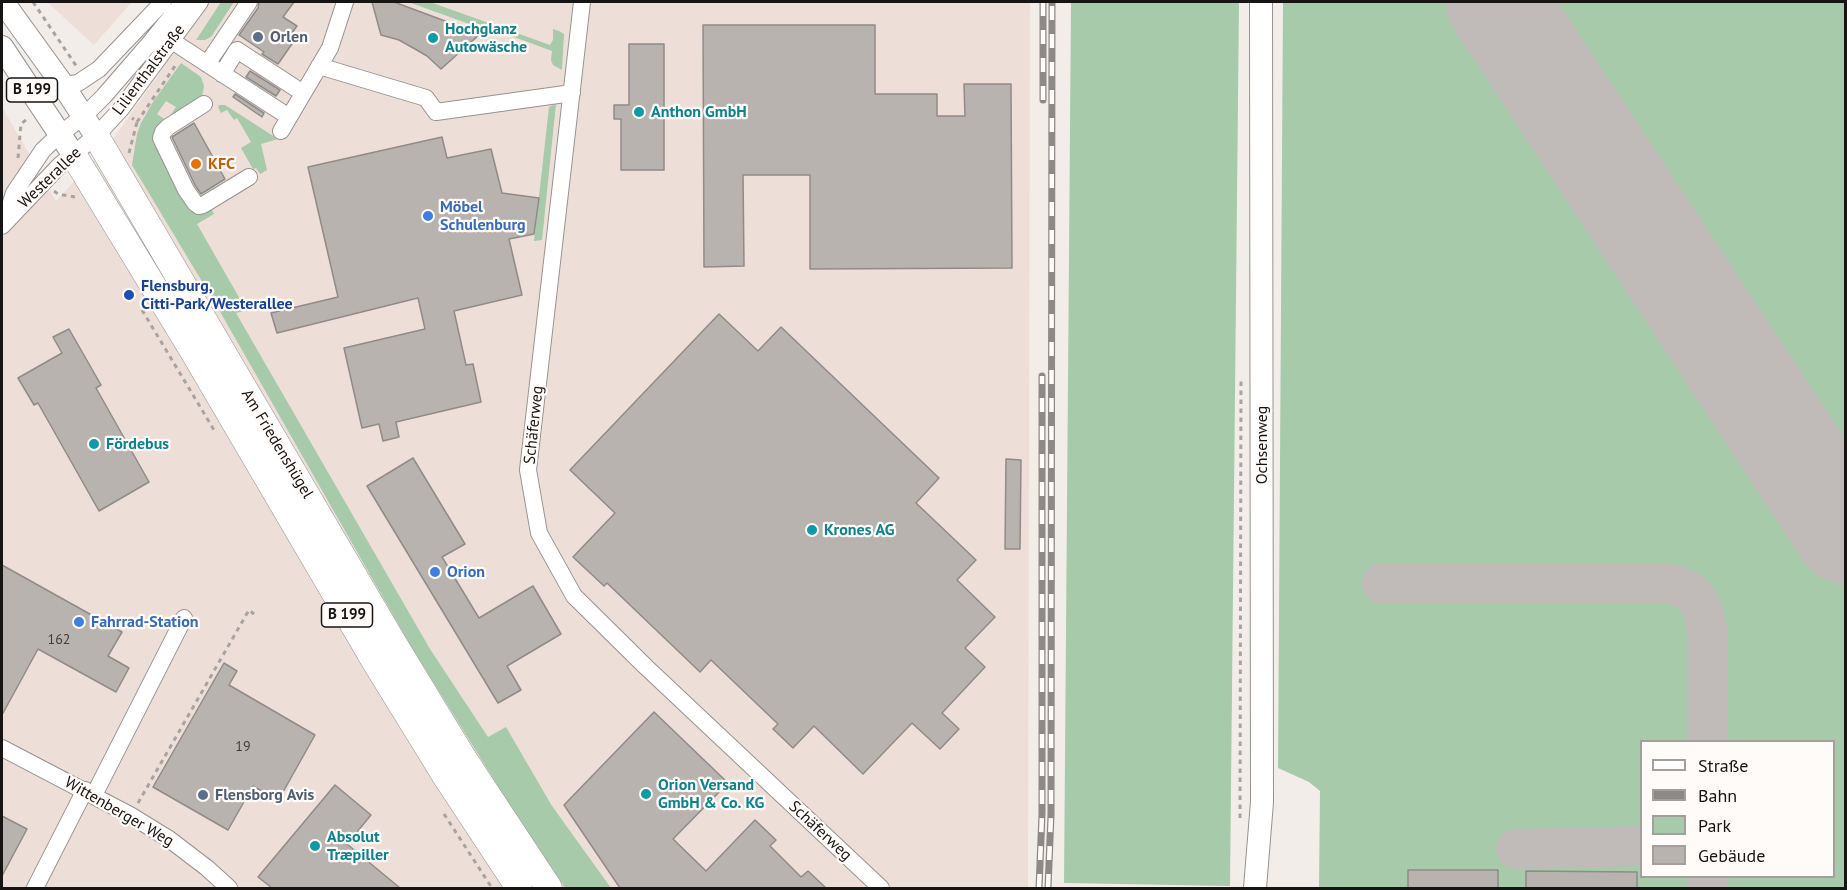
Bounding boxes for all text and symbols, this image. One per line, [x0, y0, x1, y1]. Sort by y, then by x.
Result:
place label: Hochglanz Autowäsche [445, 19, 527, 57]
street label: Lilienthalstraße [109, 21, 189, 119]
place label: Orlen [270, 27, 308, 47]
marker: Orlen [251, 30, 265, 44]
marker: Hochglanz Autowäsche [426, 31, 440, 45]
road number: B 199 [6, 78, 57, 102]
place label: Anthon GmbH [651, 102, 747, 122]
marker: Anthon GmbH [632, 105, 646, 119]
street label: Westerallee [15, 143, 85, 213]
place label: KFC [208, 154, 235, 174]
marker: KFC [189, 157, 203, 171]
place label: Möbel Schulenburg [440, 197, 526, 235]
marker: Möbel Schulenburg [421, 209, 435, 223]
place label: Flensburg, Citti-Park/Westerallee [141, 276, 293, 314]
marker: Flensburg, Citti-Park/Westerallee [122, 288, 136, 302]
street label: Schäferweg [520, 385, 548, 465]
street label: Am Friedenshügel [237, 386, 317, 502]
street label: Ochsenweg [1252, 406, 1272, 484]
place label: Fördebus [106, 434, 169, 454]
marker: Fördebus [87, 437, 101, 451]
place label: Krones AG [824, 520, 894, 540]
marker: Krones AG [805, 523, 819, 537]
place label: Orion [447, 562, 485, 582]
marker: Orion [428, 565, 442, 579]
road number: B 199 [322, 603, 372, 627]
place label: Fahrrad-Station [91, 612, 199, 632]
marker: Fahrrad-Station [72, 615, 86, 629]
house number: 162 [48, 632, 70, 648]
house number: 19 [235, 739, 251, 755]
legend [1640, 740, 1835, 878]
text: Straße [1698, 754, 1749, 777]
street label: Wittenberger Weg [61, 773, 177, 851]
place label: Orion Versand GmbH & Co. KG [658, 775, 764, 813]
text: Bahn [1698, 784, 1737, 807]
place label: Flensborg Avis [215, 785, 314, 805]
marker: Orion Versand GmbH & Co. KG [639, 787, 653, 801]
marker: Flensborg Avis [196, 788, 210, 802]
street label: Schäferweg [785, 797, 855, 865]
text: Park [1698, 814, 1731, 837]
place label: Absolut Træpiller [327, 827, 389, 865]
marker: Absolut Træpiller [308, 839, 322, 853]
text: Gebäude [1698, 844, 1765, 867]

